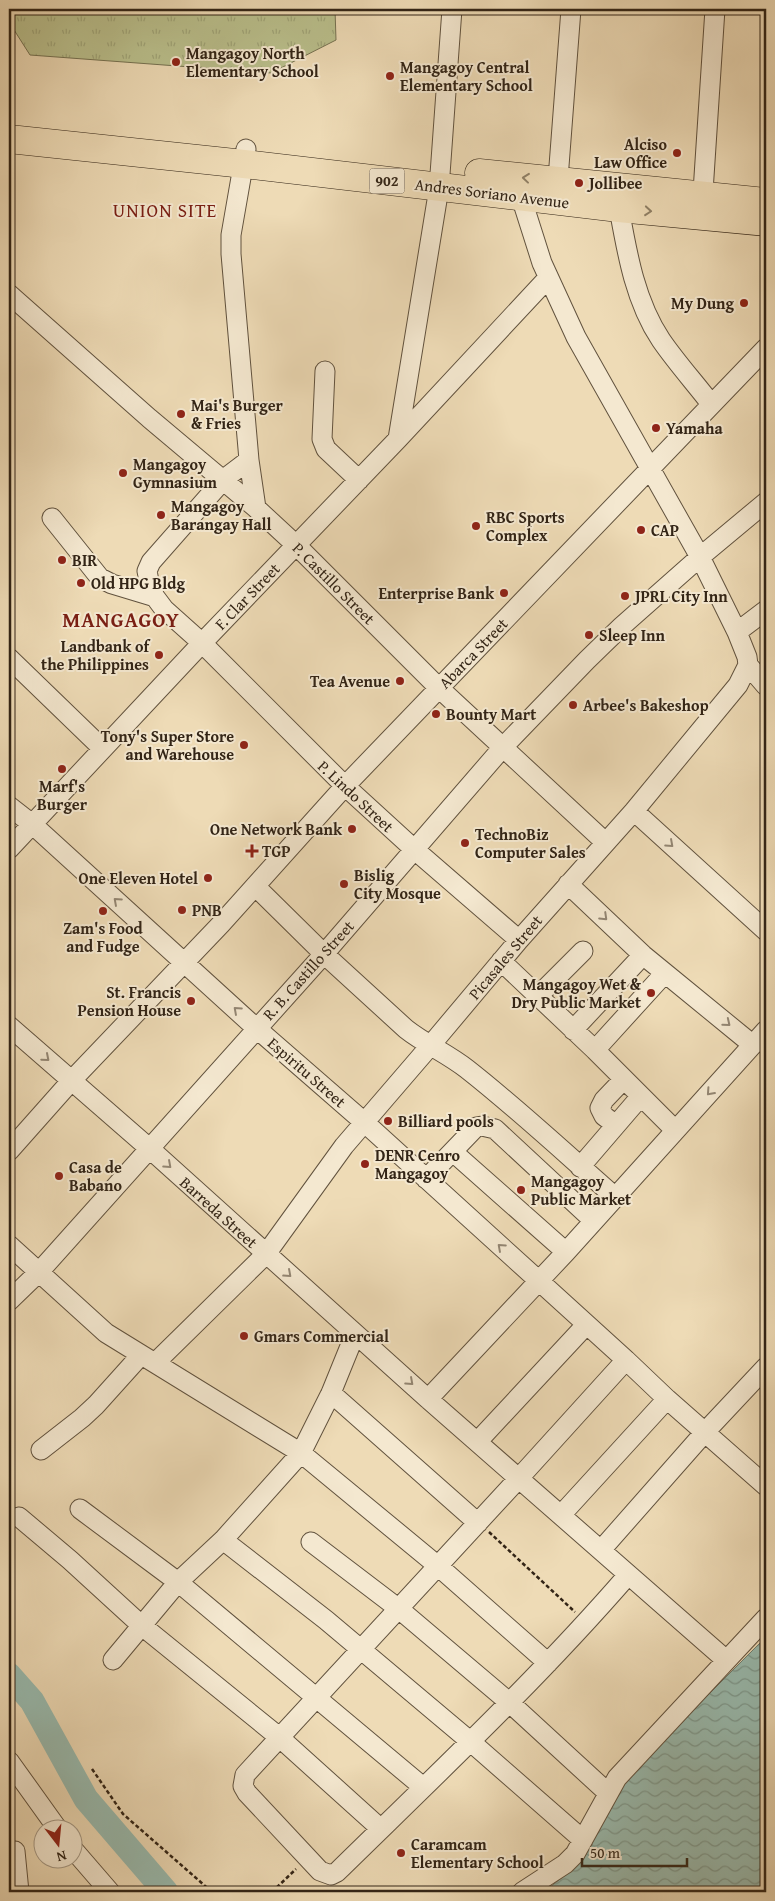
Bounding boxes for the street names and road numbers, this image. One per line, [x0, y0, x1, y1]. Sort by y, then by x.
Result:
road number: 902 [370, 168, 404, 194]
street label: Andres Soriano Avenue [413, 172, 571, 214]
street label: P. Castillo Street [287, 536, 381, 630]
street label: F. Clar Street [209, 557, 285, 635]
street label: Abarca Street [433, 612, 513, 694]
street label: P. Lindo Street [313, 754, 400, 838]
street label: Picasales Street [462, 909, 548, 1005]
street label: R. B. Castillo Street [257, 915, 360, 1025]
street label: Espiritu Street [263, 1031, 352, 1113]
street label: Barreda Street [175, 1171, 263, 1254]

